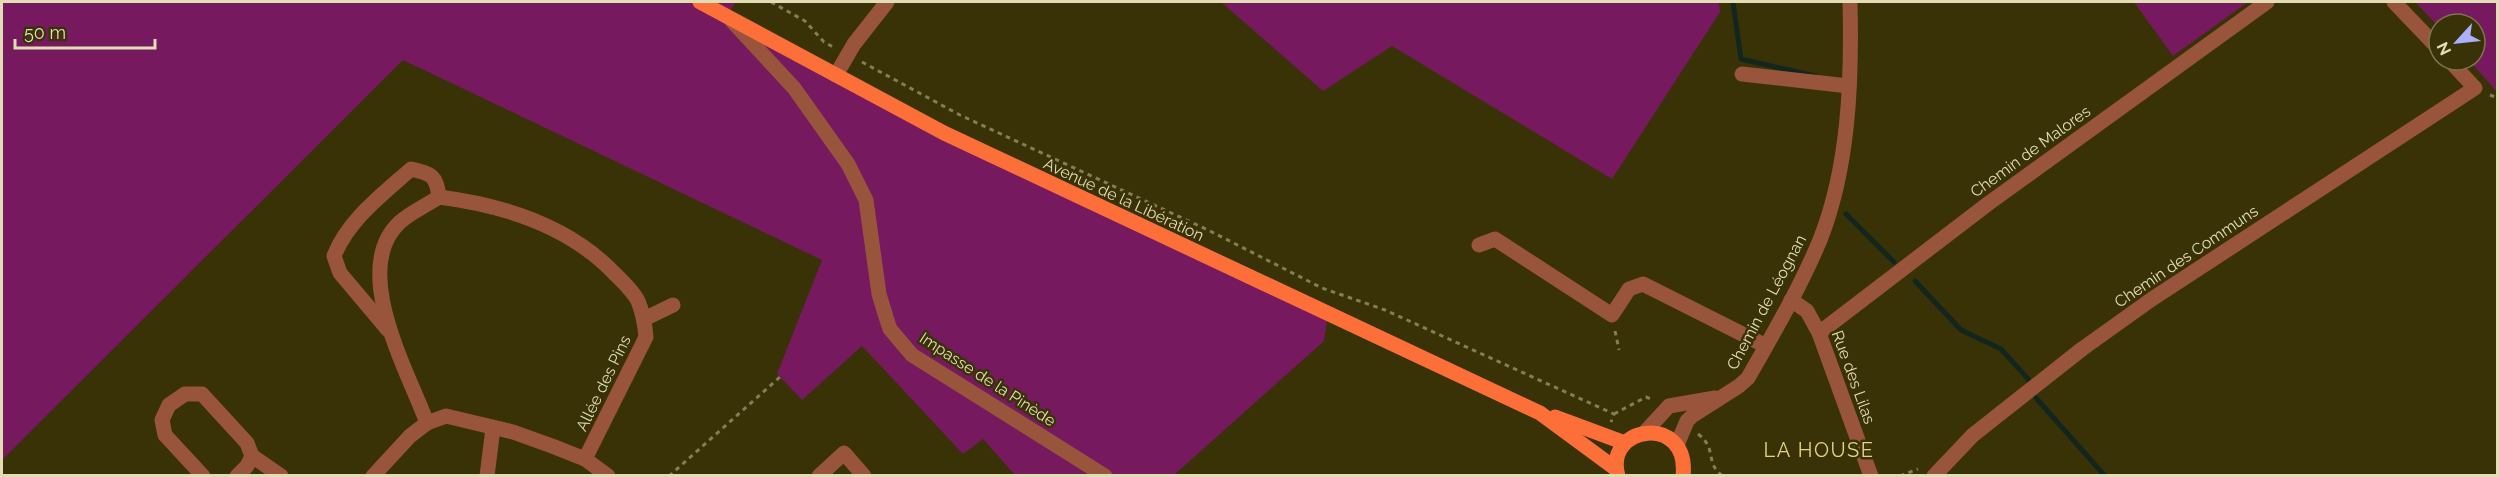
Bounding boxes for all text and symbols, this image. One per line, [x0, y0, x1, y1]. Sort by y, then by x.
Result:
scale bar [15, 12, 154, 50]
north arrow [2427, 12, 2487, 72]
text: 50 m [24, 22, 66, 43]
text: N [2433, 39, 2455, 58]
street label: Chemin de Malores [1967, 101, 2094, 201]
street label: Avenue de la Libération [1041, 154, 1207, 245]
street label: Chemin des Communs [2111, 201, 2262, 312]
street label: Chemin de Léognan [1723, 232, 1810, 373]
street label: Impasse de la Pinède [916, 328, 1059, 430]
street label: Rue des Lilas [1828, 328, 1879, 427]
street label: Allée des Pins [572, 332, 635, 434]
district label: LA HOUSE [1764, 438, 1874, 462]

